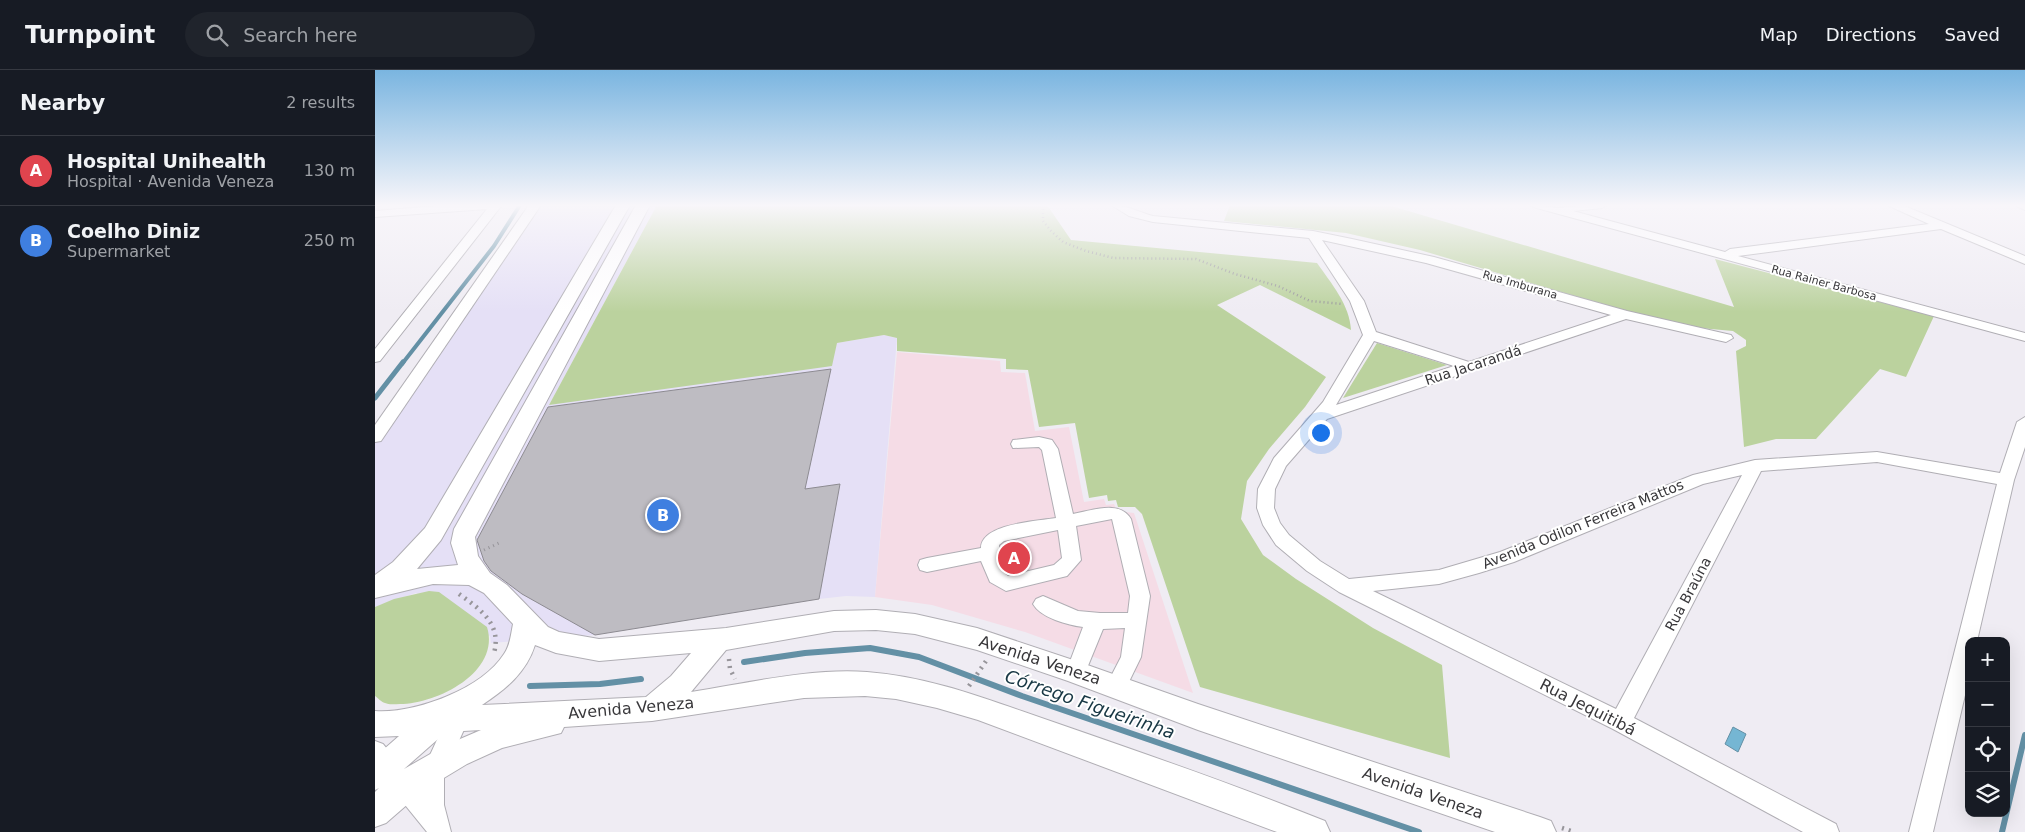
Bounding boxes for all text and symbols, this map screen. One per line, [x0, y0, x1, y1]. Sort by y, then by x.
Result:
search box [185, 12, 535, 57]
text: Turnpoint [25, 21, 155, 49]
icon: search [203, 21, 231, 49]
text: Search here [243, 24, 357, 46]
text: Map [1760, 24, 1798, 45]
text: Directions [1826, 24, 1916, 45]
text: Saved [1944, 24, 2000, 45]
text: Nearby [20, 91, 105, 115]
text: 2 results [286, 93, 355, 112]
text: Hospital Unihealth [67, 150, 266, 172]
text: A [30, 161, 42, 180]
text: 130 m [304, 161, 355, 180]
text: Hospital · Avenida Veneza [67, 172, 274, 191]
text: Coelho Diniz [67, 220, 200, 242]
text: B [30, 231, 42, 250]
text: 250 m [304, 231, 355, 250]
text: Supermarket [67, 242, 170, 261]
street label: Rua Rainer Barbosa [1770, 263, 1878, 303]
street label: Rua Imburana [1481, 268, 1559, 302]
street label: Rua Jacarandá [1423, 342, 1523, 388]
your location [1308, 420, 1334, 446]
street label: Avenida Odilon Ferreira Mattos [1480, 476, 1686, 572]
pin: B [647, 496, 679, 534]
pin: A [998, 539, 1030, 577]
street label: Rua Braúna [1662, 554, 1714, 634]
street label: Avenida Veneza [977, 631, 1103, 689]
map controls [1965, 637, 2010, 817]
button: + [1965, 637, 2010, 682]
water label: Córrego Figueirinha [1002, 665, 1178, 743]
street label: Rua Jequitibá [1537, 675, 1639, 739]
button: − [1965, 682, 2010, 727]
street label: Avenida Veneza [567, 693, 695, 723]
button: locate [1965, 727, 2010, 772]
street label: Avenida Veneza [1360, 763, 1486, 823]
button: layers [1965, 772, 2010, 817]

